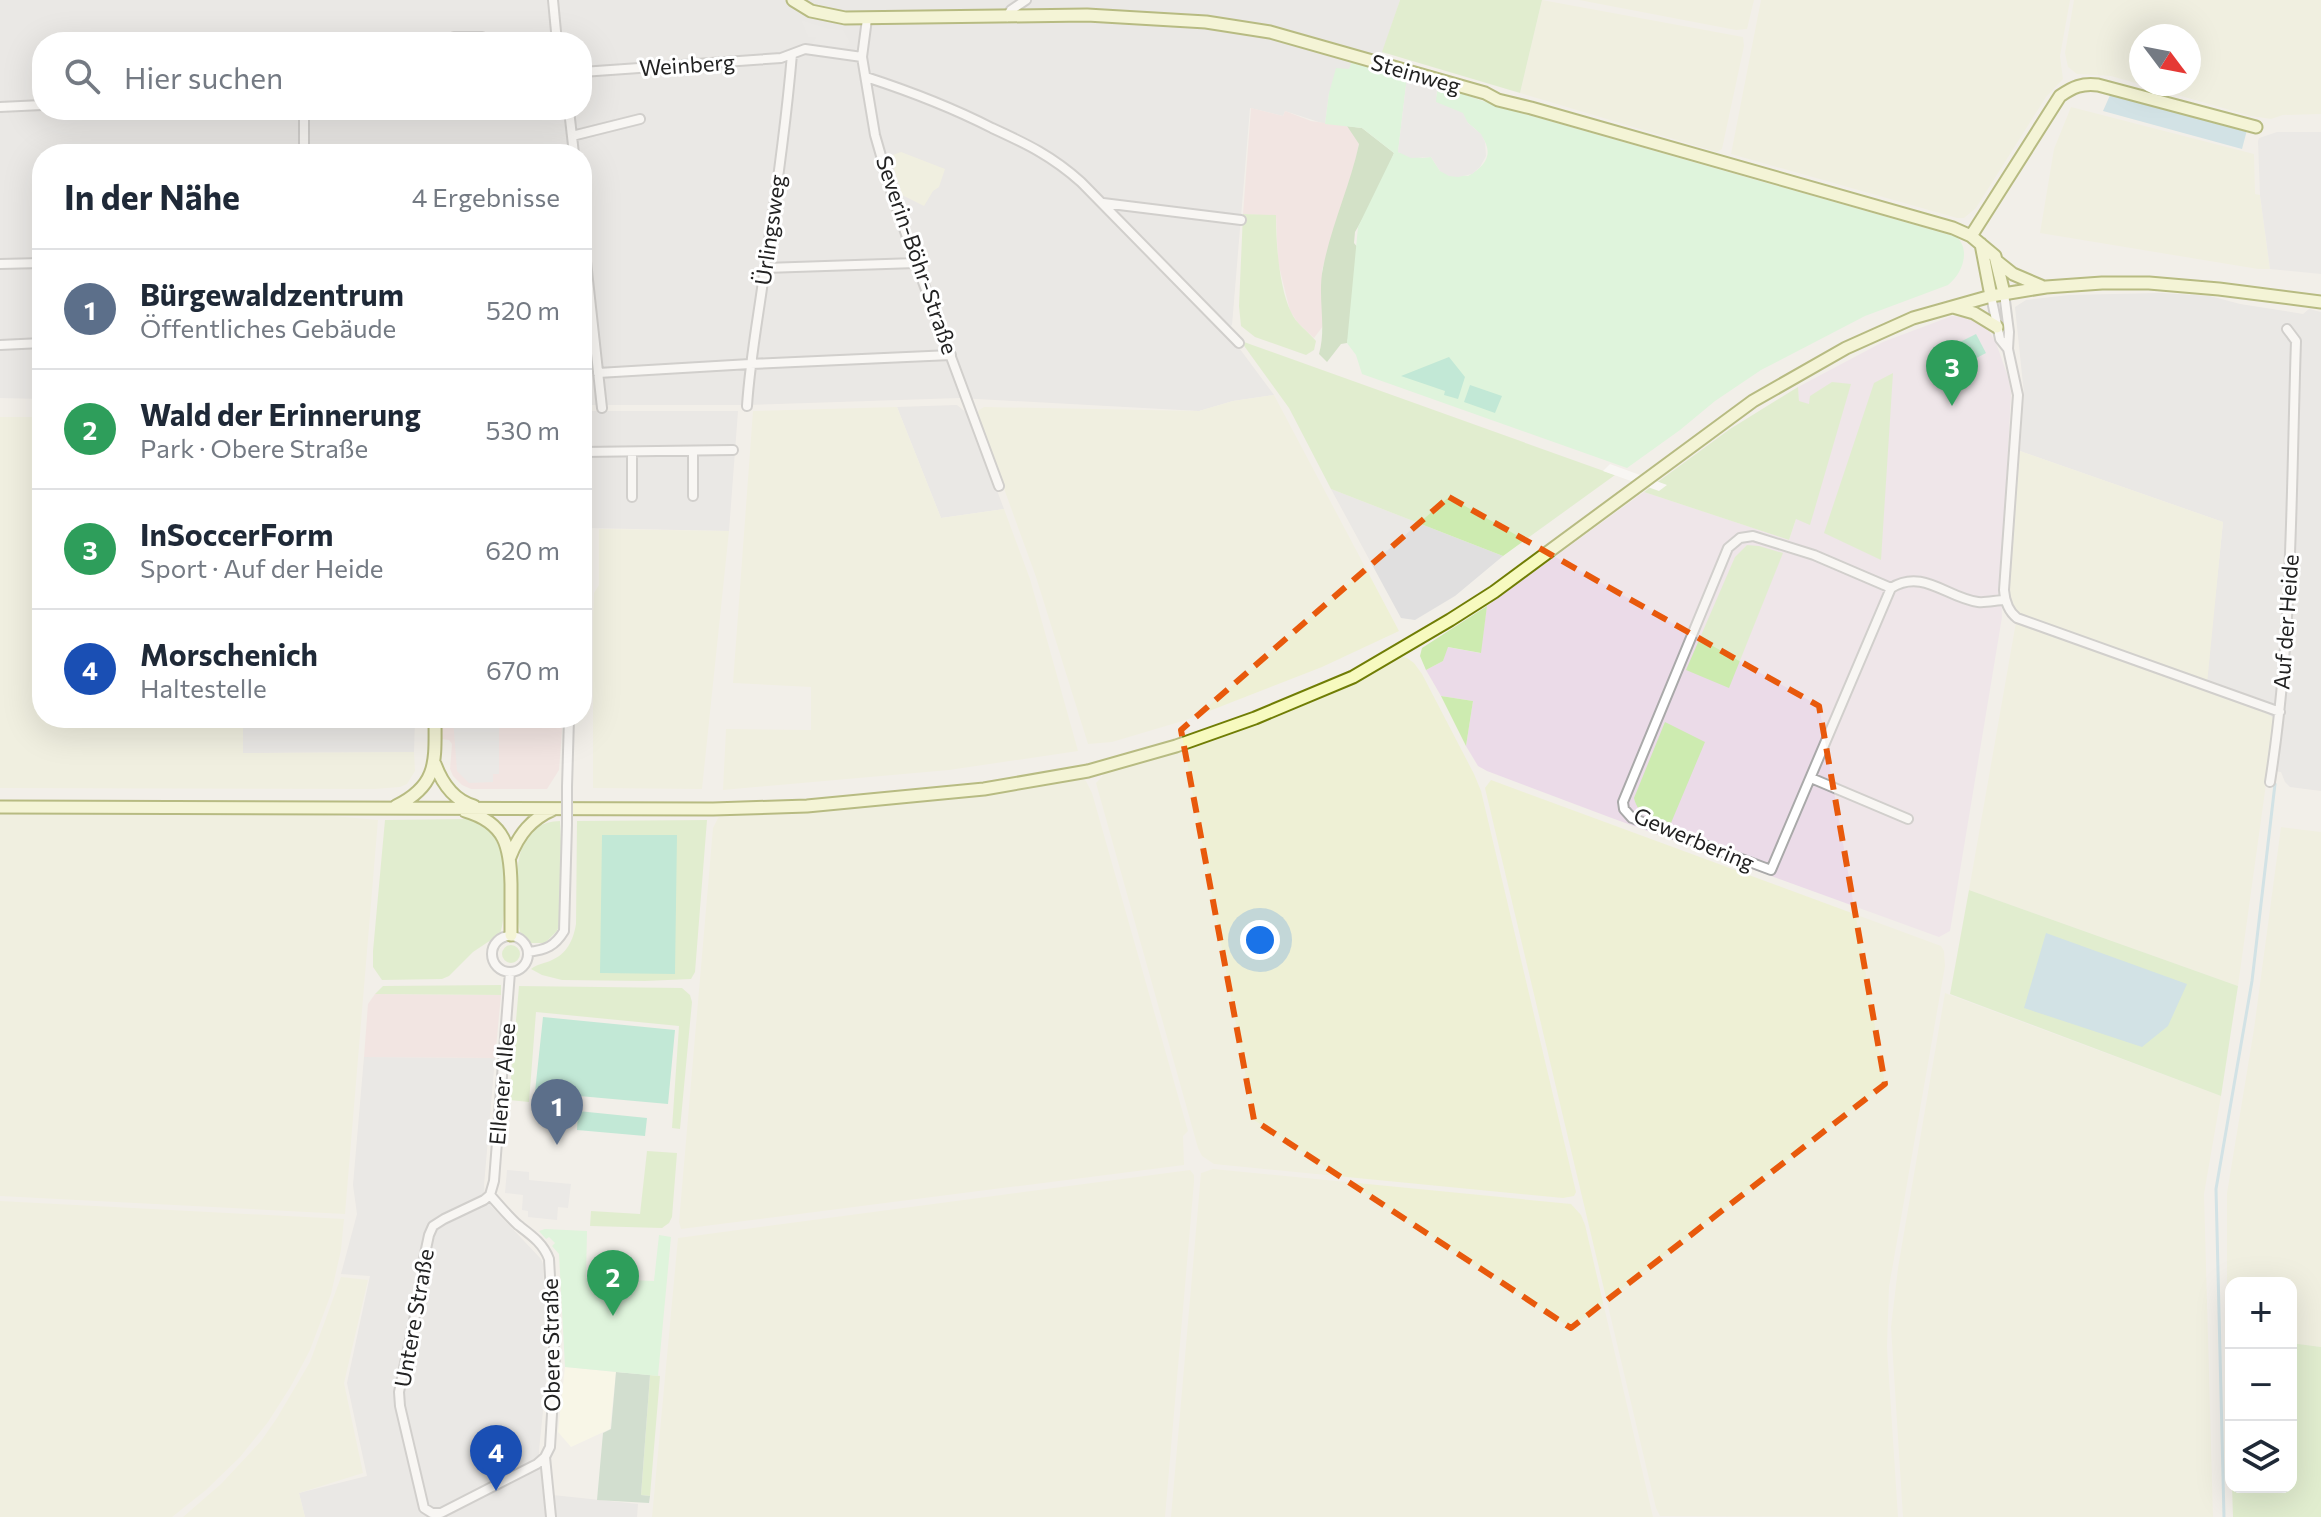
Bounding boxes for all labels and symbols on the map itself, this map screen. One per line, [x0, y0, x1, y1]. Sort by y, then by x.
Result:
north arrow [2129, 24, 2201, 96]
street label: Weinberg [638, 48, 736, 81]
street label: Steinweg [1368, 48, 1464, 99]
street label: Severin-Böhr-Straße [871, 152, 964, 357]
street label: Ürlingsweg [748, 173, 791, 287]
pin: 3 [1926, 340, 1978, 406]
street label: Auf der Heide [2267, 553, 2304, 691]
street label: Gewerbering [1630, 801, 1759, 876]
your location [1240, 920, 1280, 960]
street label: Ellener Allee [483, 1022, 520, 1146]
pin: 1 [531, 1079, 583, 1145]
street label: Untere Straße [388, 1247, 439, 1389]
pin: 2 [587, 1250, 639, 1316]
street label: Obere Straße [536, 1278, 565, 1412]
pin: 4 [470, 1425, 522, 1491]

